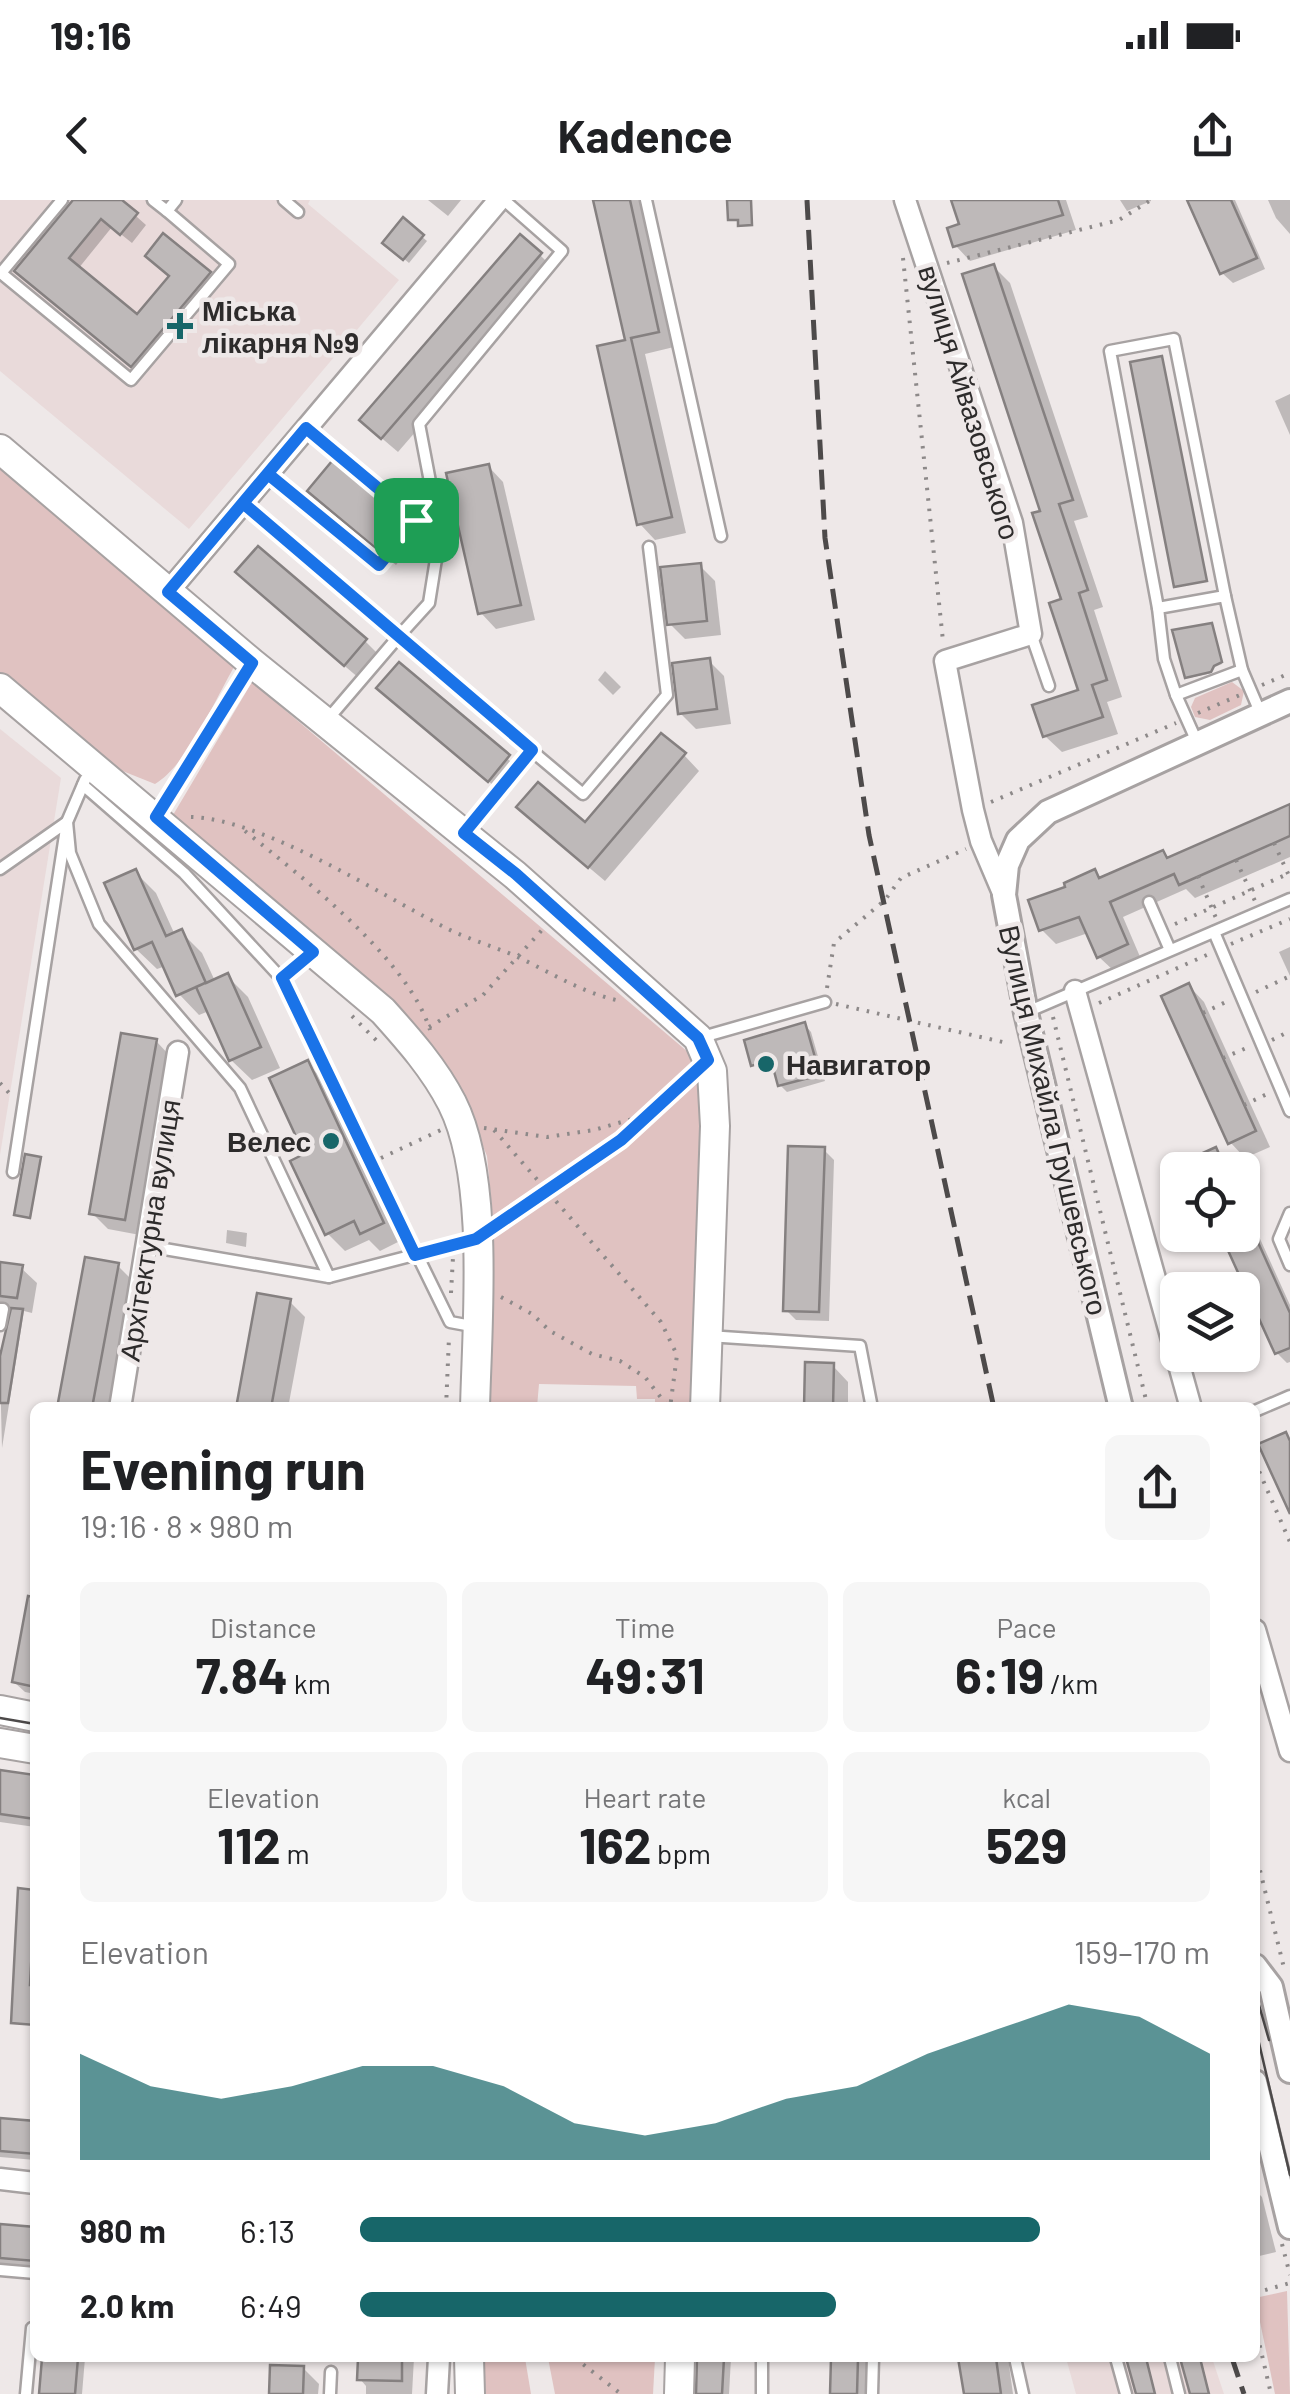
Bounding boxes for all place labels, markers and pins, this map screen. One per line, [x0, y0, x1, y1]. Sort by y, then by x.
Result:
place label: Міська лікарня №9 [202, 293, 359, 359]
marker: Міська лікарня №9 [167, 313, 193, 339]
pin [374, 478, 459, 563]
place label: Навигатор [786, 1047, 931, 1081]
marker: Навигатор [755, 1053, 777, 1075]
place label: Велес [227, 1124, 311, 1158]
marker: Велес [320, 1130, 342, 1152]

